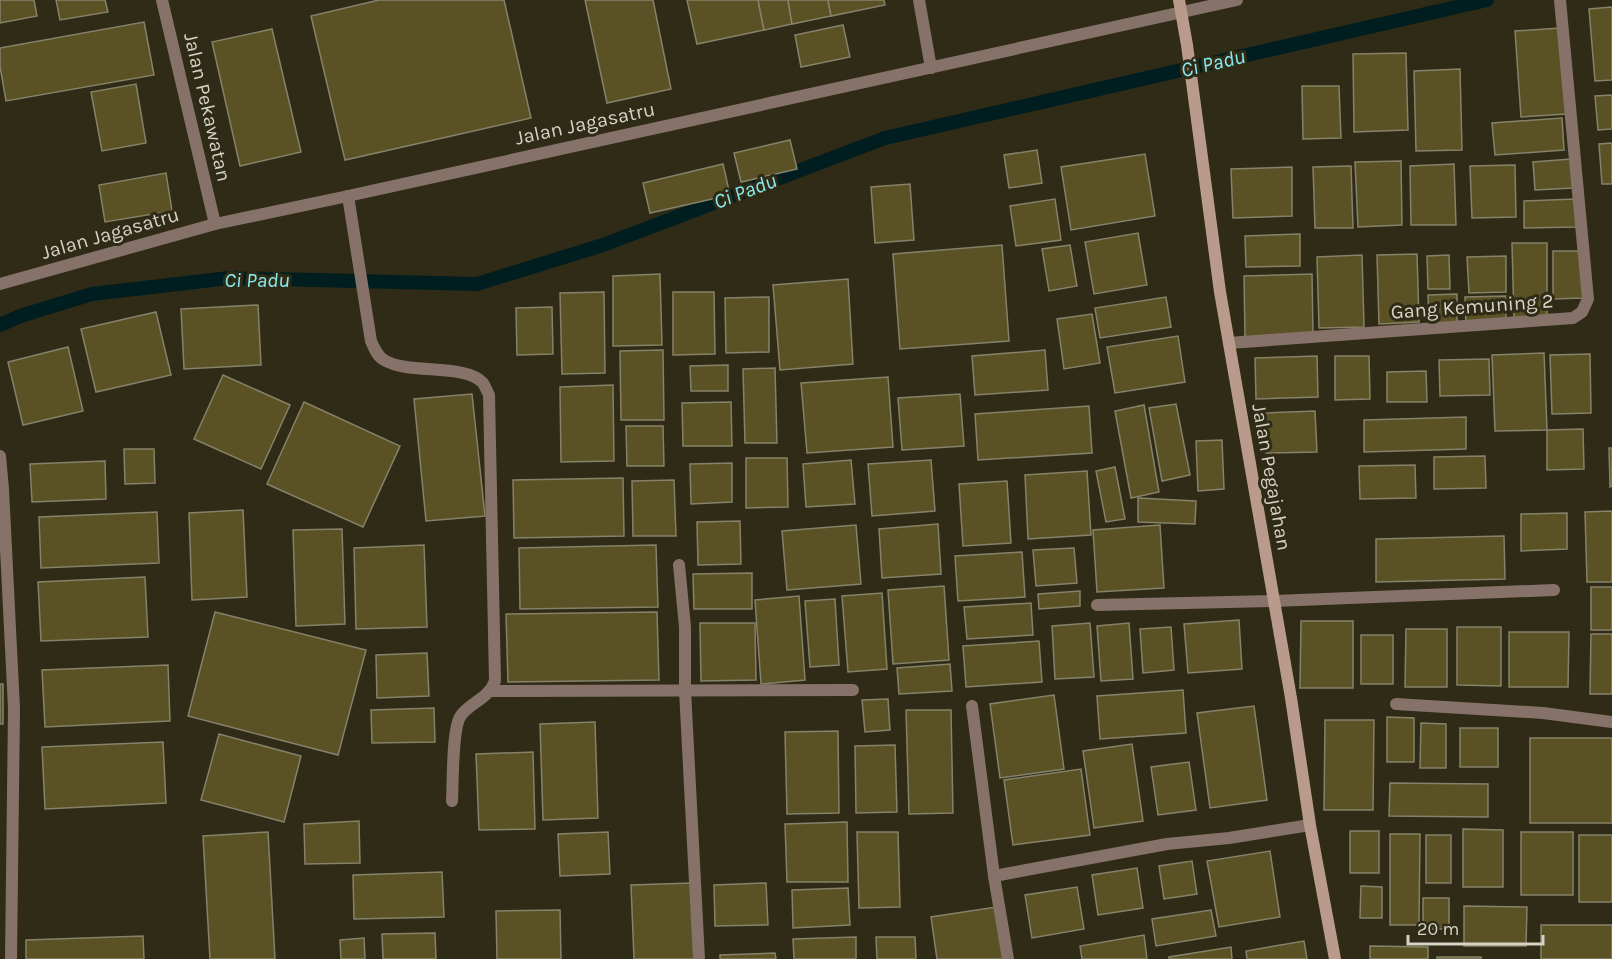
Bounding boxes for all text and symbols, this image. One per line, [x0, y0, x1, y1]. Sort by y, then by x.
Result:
street label: Jalan Pekawatan [179, 30, 236, 184]
water label: Ci Padu [1178, 44, 1248, 82]
street label: Jalan Jagasatru [513, 97, 657, 150]
water label: Ci Padu [710, 168, 780, 214]
street label: Jalan Jagasatru [39, 203, 182, 264]
water label: Ci Padu [224, 268, 290, 292]
street label: Gang Kemuning 2 [1390, 289, 1554, 324]
street label: Jalan Pegajahan [1247, 402, 1296, 552]
scale bar [1408, 908, 1543, 946]
text: 20 m [1417, 918, 1459, 940]

